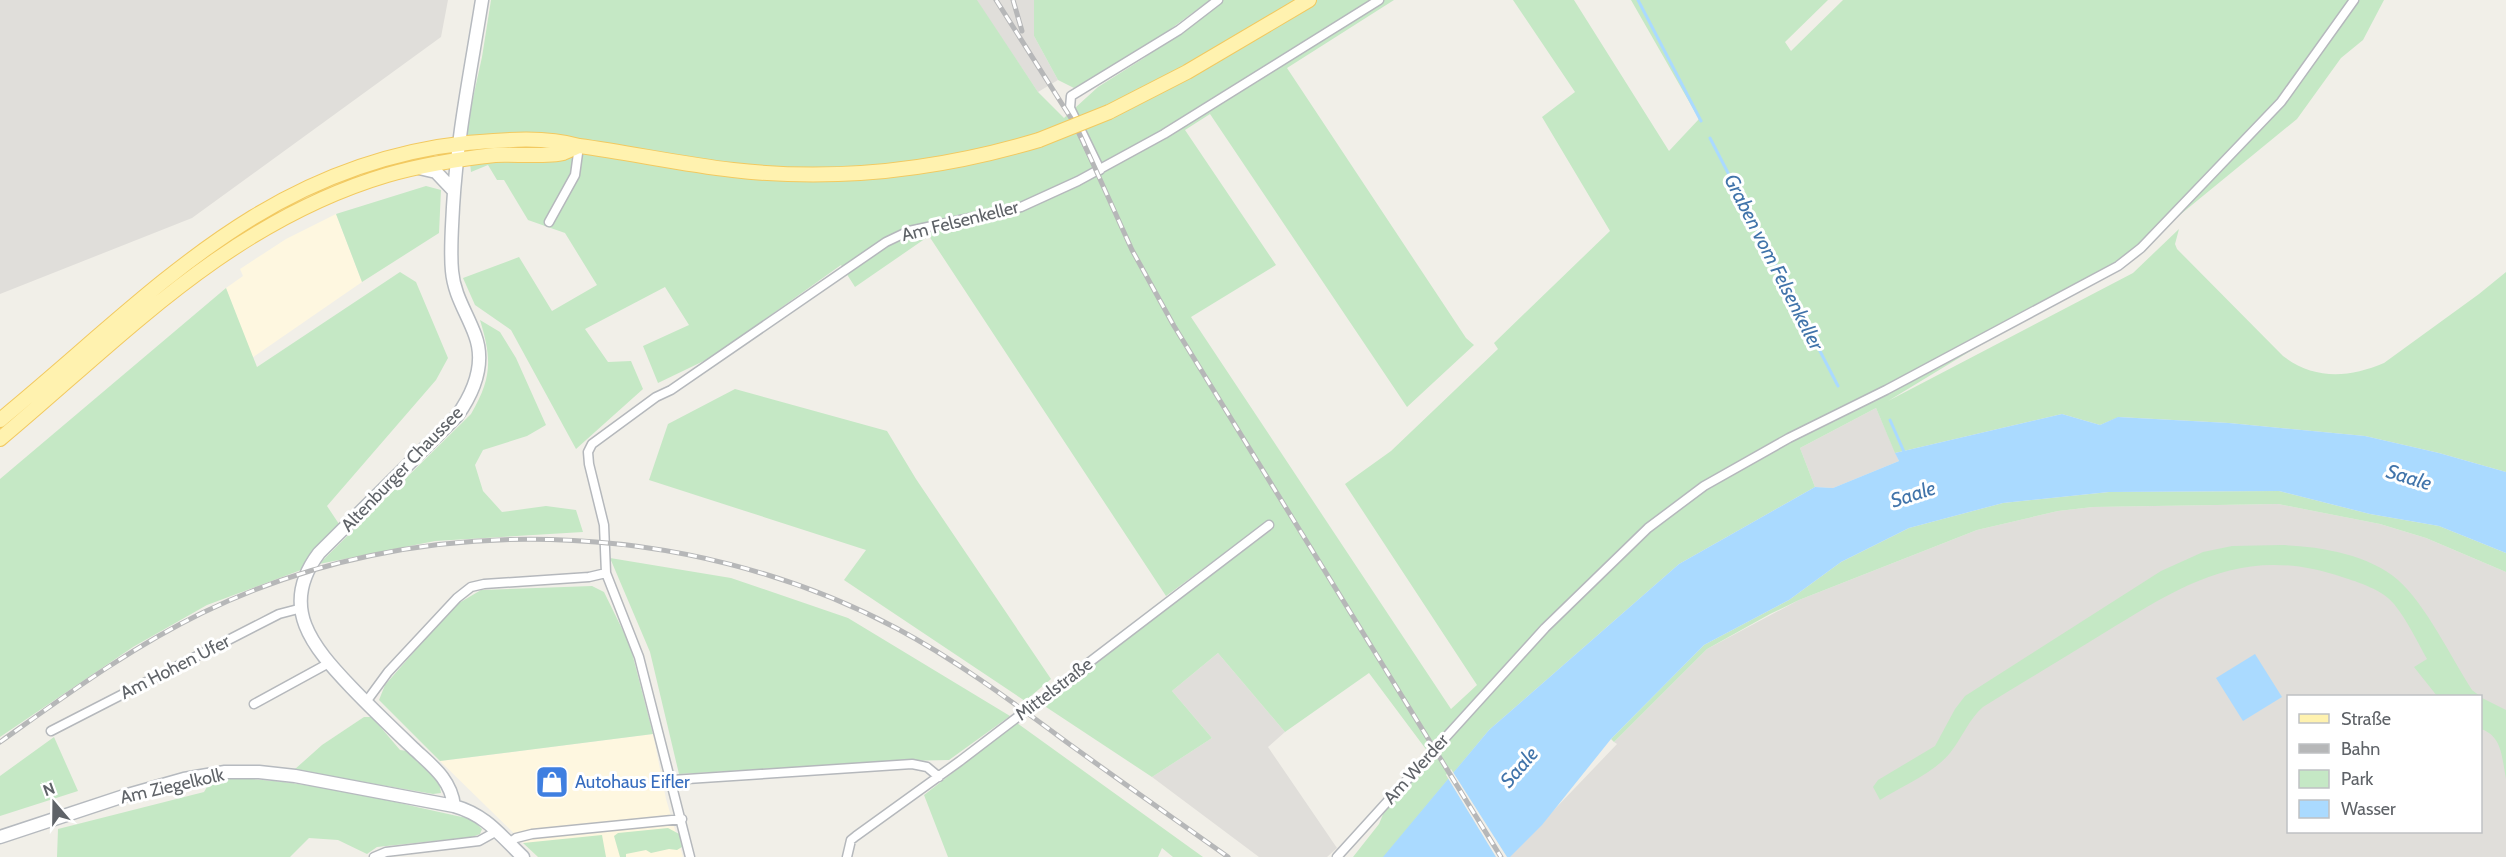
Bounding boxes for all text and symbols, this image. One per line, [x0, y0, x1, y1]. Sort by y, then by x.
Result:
water label: Graben vom Felsenkeller [1719, 170, 1829, 355]
street label: Am Felsenkeller [899, 196, 1021, 246]
street label: Altenburger Chaussee [337, 402, 467, 536]
water label: Saale [2383, 459, 2435, 495]
water label: Saale [1887, 475, 1939, 513]
street label: Am Hohen Ufer [117, 630, 234, 704]
street label: Mittelstraße [1011, 653, 1097, 725]
legend [2287, 695, 2482, 833]
text: Straße [2341, 708, 2391, 730]
street label: Am Werder [1379, 729, 1453, 809]
text: Bahn [2341, 738, 2380, 760]
water label: Saale [1495, 742, 1543, 792]
street label: Am Ziegelkolk [118, 763, 227, 809]
shop icon: Autohaus Eifler [534, 764, 570, 800]
text: Park [2341, 768, 2374, 790]
place label: Autohaus Eifler [575, 771, 690, 793]
north arrow [24, 773, 84, 833]
text: N [40, 779, 58, 800]
text: Wasser [2341, 798, 2396, 820]

